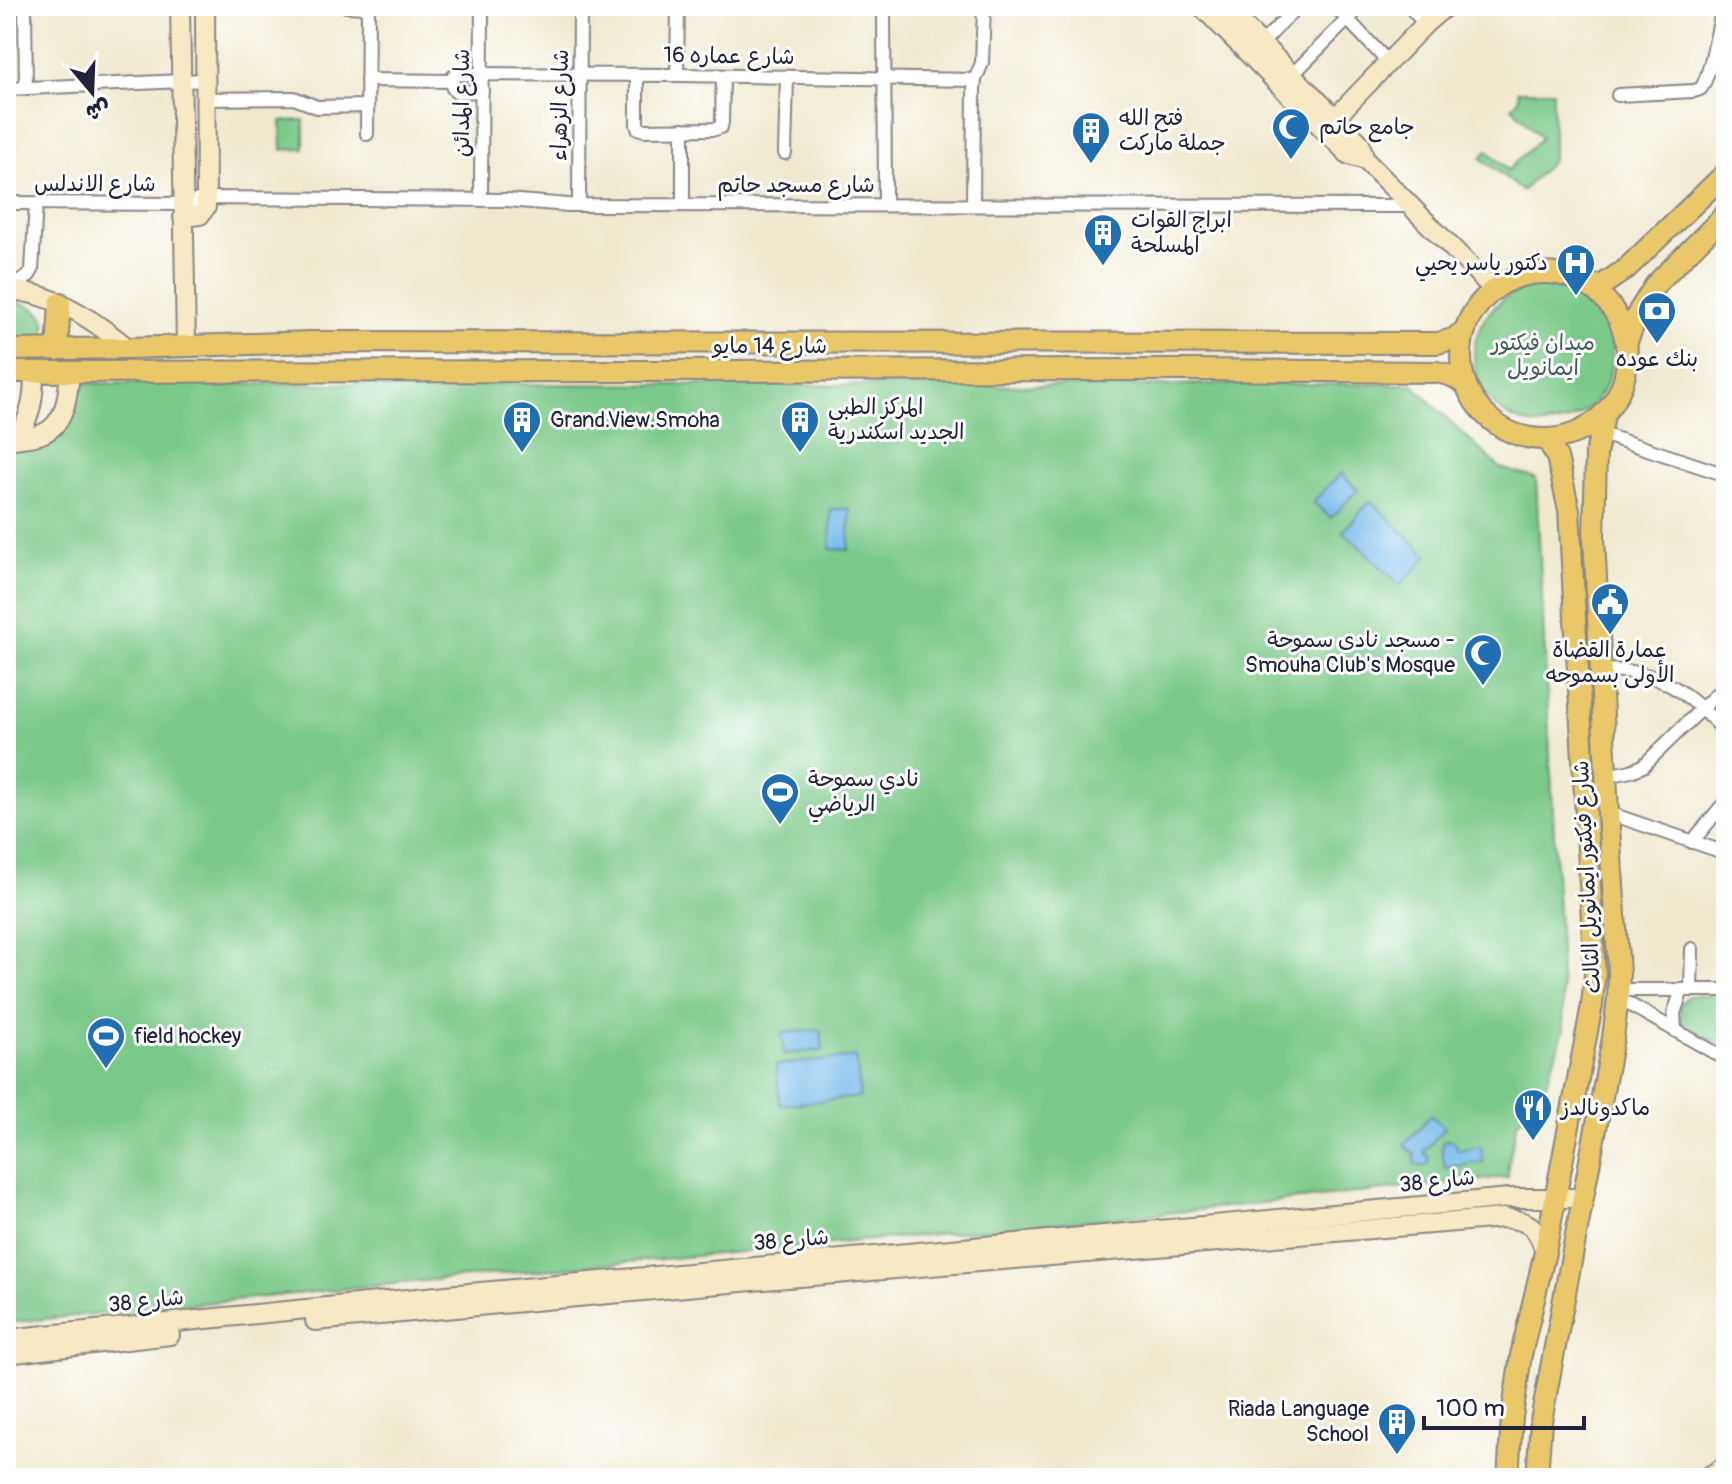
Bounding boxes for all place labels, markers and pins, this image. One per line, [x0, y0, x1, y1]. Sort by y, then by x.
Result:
place label: فتح الله جملة ماركت [1119, 104, 1226, 157]
mosque icon: جامع حاتم [1270, 106, 1312, 161]
building icon: فتح الله جملة ماركت [1070, 110, 1112, 165]
place label: جامع حاتم [1319, 113, 1415, 143]
place label: ابراج القوات المسلحة [1131, 206, 1232, 259]
building icon: ابراج القوات المسلحة [1082, 212, 1124, 267]
hospital icon: دكتور ياسر يحيي [1555, 242, 1597, 297]
place label: دكتور ياسر يحيي [1415, 249, 1548, 282]
bank icon: بنك عوده [1636, 290, 1678, 345]
place label: بنك عوده [1616, 345, 1698, 373]
place label: المركز الطبى الجديد اسكندرية [828, 393, 964, 446]
building icon: Grand.View.Smoha [501, 399, 543, 454]
building icon: المركز الطبى الجديد اسكندرية [779, 399, 821, 454]
place label: Grand.View.Smoha [550, 406, 720, 434]
public building icon: عمارة القضاة الأولى بسموحه [1589, 581, 1631, 636]
place label: مسجد نادى سموحة - Smouha Club's Mosque [1245, 626, 1455, 679]
mosque icon: مسجد نادى سموحة - Smouha Club's Mosque [1462, 632, 1504, 687]
place label: عمارة القضاة الأولى بسموحه [1546, 636, 1674, 689]
place label: نادي سموحة الرياضي [808, 765, 919, 823]
sports icon: نادي سموحة الرياضي [759, 771, 801, 826]
sports icon: field hockey [85, 1015, 127, 1070]
place label: field hockey [134, 1022, 241, 1050]
restaurant icon: ماكدونالدز [1512, 1087, 1554, 1142]
place label: ماكدونالدز [1559, 1094, 1650, 1122]
place label: Riada Language School [1228, 1395, 1369, 1448]
building icon: Riada Language School [1376, 1401, 1418, 1456]

